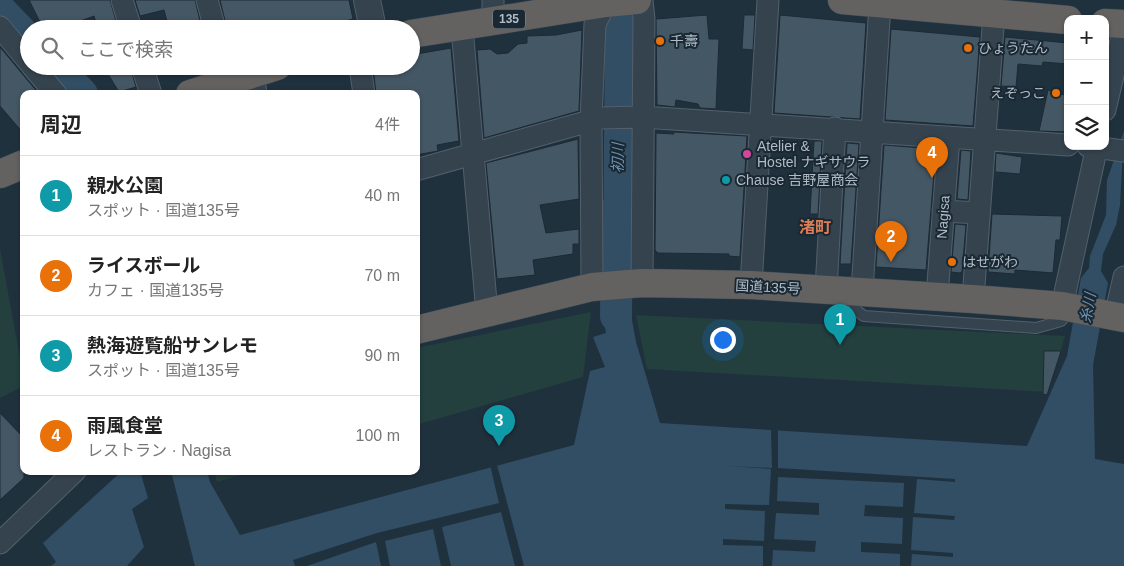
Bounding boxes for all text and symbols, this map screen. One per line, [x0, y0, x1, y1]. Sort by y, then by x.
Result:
road number: 135 [493, 10, 525, 28]
map controls [1064, 15, 1109, 150]
button: + [1064, 15, 1109, 60]
search box [20, 20, 420, 75]
place label: 千壽 [670, 33, 698, 49]
icon: search [38, 34, 66, 62]
marker: 千壽 [654, 35, 666, 47]
text: ここで検索 [78, 39, 173, 60]
place label: ひょうたん [978, 40, 1048, 56]
marker: ひょうたん [962, 42, 974, 54]
button: − [1064, 60, 1109, 105]
place label: えぞっこ [990, 85, 1046, 101]
marker: えぞっこ [1050, 87, 1062, 99]
button: layers [1064, 105, 1109, 150]
text: 周辺 [40, 113, 82, 136]
text: 4件 [375, 116, 400, 133]
pin: 4 [916, 137, 948, 178]
place label: Atelier & Hostel ナギサウラ [757, 138, 871, 170]
water label: 初川 [609, 141, 626, 173]
marker: Atelier & Hostel ナギサウラ [741, 148, 753, 160]
place label: Chause 吉野屋商会 [736, 172, 858, 188]
marker: Chause 吉野屋商会 [720, 174, 732, 186]
text: 親水公園 [87, 175, 163, 196]
text: 1 [52, 187, 60, 204]
text: 40 m [364, 187, 400, 204]
street label: Nagisa [933, 194, 953, 239]
text: スポット · 国道135号 [87, 202, 240, 219]
district label: 渚町 [799, 219, 831, 236]
pin: 2 [875, 221, 907, 262]
place label: はせがわ [962, 254, 1018, 270]
text: ライスボール [87, 255, 200, 276]
marker: はせがわ [946, 256, 958, 268]
text: 2 [52, 267, 60, 284]
text: 70 m [364, 267, 400, 284]
street label: 国道135号 [735, 277, 801, 297]
text: カフェ · 国道135号 [87, 282, 224, 299]
water label: 糸川 [1077, 290, 1099, 324]
pin: 1 [824, 304, 856, 345]
your location [710, 327, 736, 353]
text: 熱海遊覧船サンレモ [87, 335, 258, 356]
text: 3 [52, 347, 60, 364]
text: 90 m [364, 347, 400, 364]
text: スポット · 国道135号 [87, 362, 240, 379]
pin: 3 [483, 405, 515, 446]
text: 雨風食堂 [87, 415, 163, 436]
text: 4 [52, 427, 60, 444]
text: 100 m [356, 427, 400, 444]
text: レストラン · Nagisa [87, 442, 231, 459]

